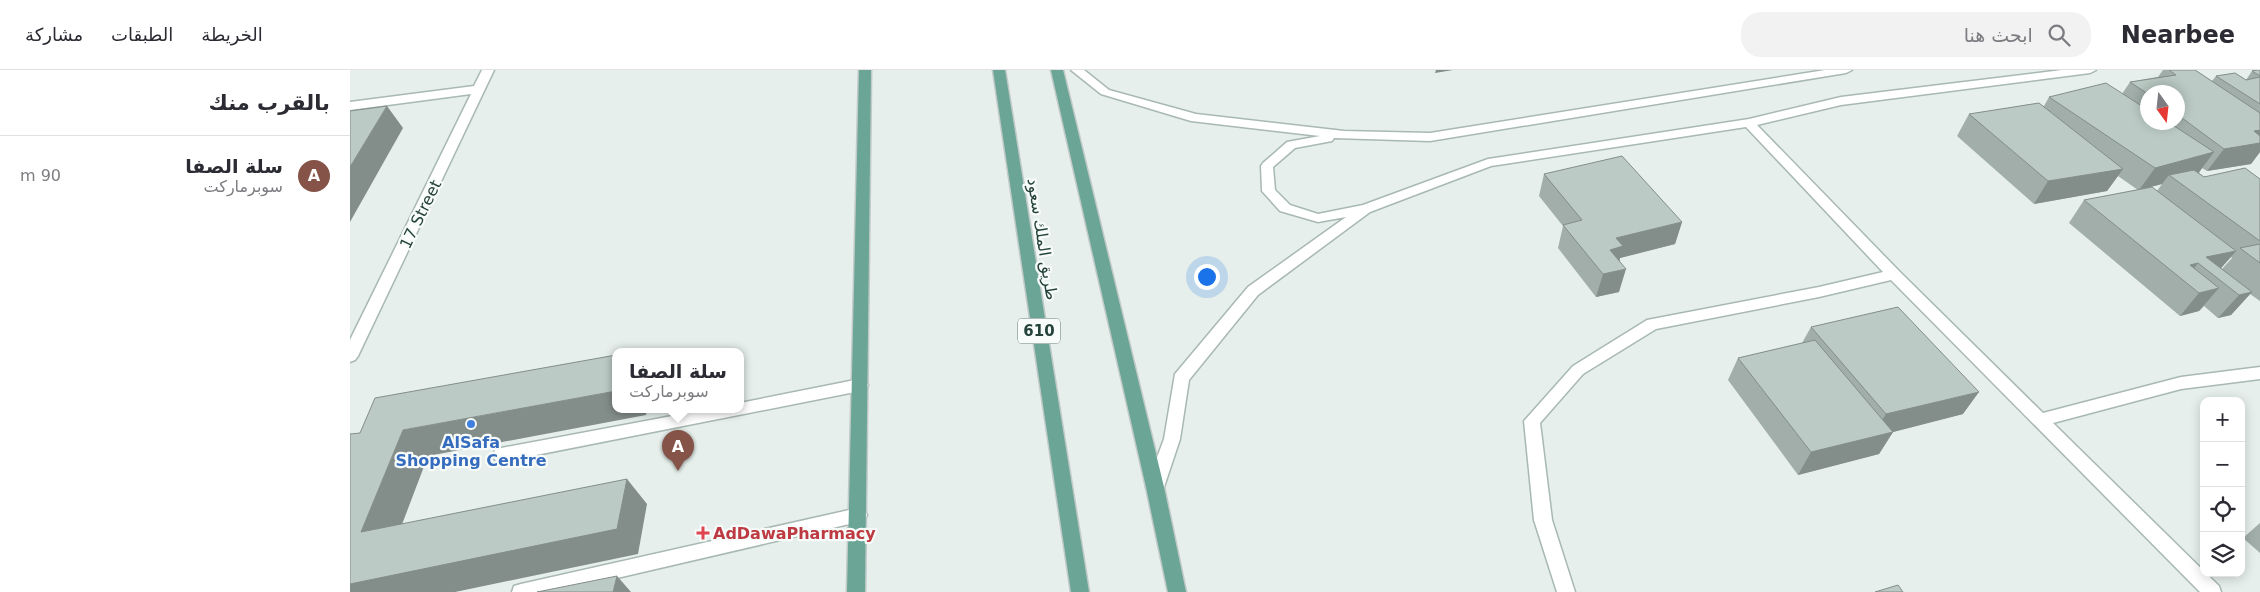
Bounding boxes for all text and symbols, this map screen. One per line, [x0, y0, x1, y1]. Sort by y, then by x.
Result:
search box [1741, 12, 2091, 57]
icon: search [2045, 21, 2073, 49]
text: Nearbee [2121, 21, 2235, 49]
text: مشاركة [25, 24, 83, 45]
text: الطبقات [111, 24, 173, 45]
text: الخريطة [201, 24, 263, 45]
text: ابحث هنا [1964, 24, 2033, 46]
north arrow [2140, 85, 2185, 130]
text: بالقرب منك [209, 91, 330, 115]
text: سلة الصفا [185, 155, 283, 177]
text: 90 m [20, 166, 61, 185]
text: A [308, 166, 320, 185]
text: سوبرماركت [204, 177, 283, 196]
street label: 17 Street [396, 177, 445, 252]
street label: طريق الملك سعود [1022, 177, 1062, 302]
your location [1194, 264, 1220, 290]
road number: 610 [1018, 318, 1060, 344]
popup [612, 348, 744, 413]
text: سلة الصفا [629, 360, 727, 382]
text: سوبرماركت [629, 382, 709, 401]
map controls [2200, 397, 2245, 577]
button: + [2200, 397, 2245, 442]
marker: AlSafa Shopping Centre [465, 418, 477, 430]
pin: A [662, 430, 694, 471]
place label: AlSafa Shopping Centre [395, 433, 547, 470]
button: − [2200, 442, 2245, 487]
button: locate [2200, 487, 2245, 532]
place label: AdDawaPharmacy [713, 524, 876, 543]
marker: AdDawaPharmacy [697, 527, 709, 539]
button: layers [2200, 532, 2245, 577]

